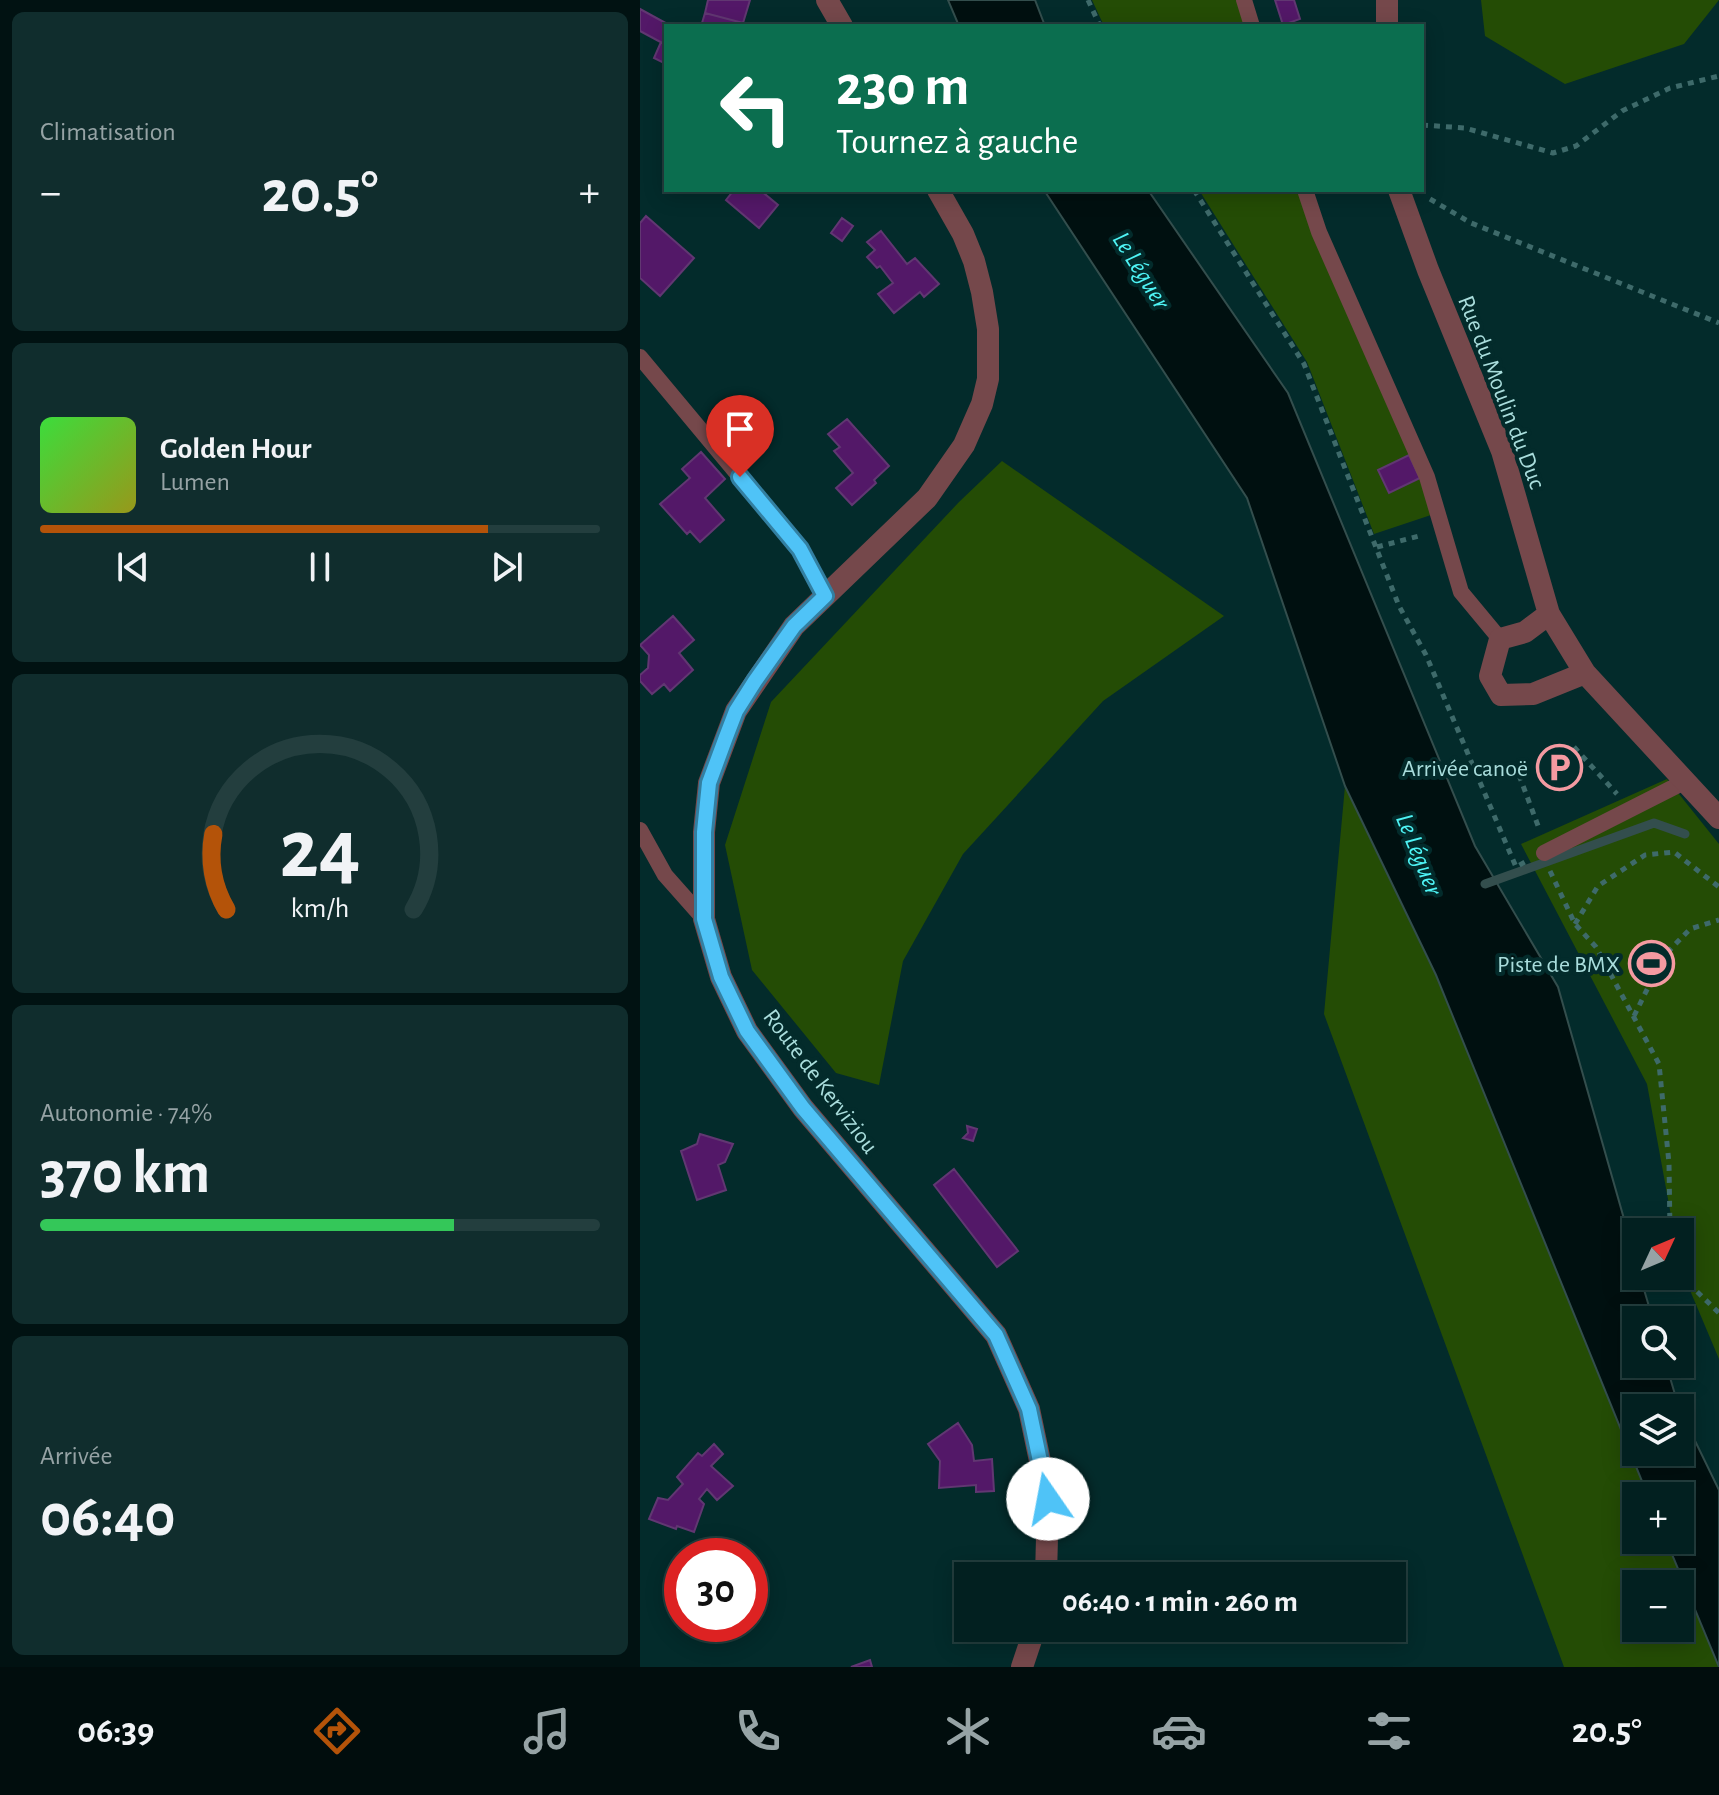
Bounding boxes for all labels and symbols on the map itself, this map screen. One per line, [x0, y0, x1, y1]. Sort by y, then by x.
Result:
water label: Le Léguer [1107, 227, 1176, 315]
street label: Rue du Moulin du Duc [1453, 292, 1549, 492]
pin [706, 395, 774, 477]
parking icon: Arrivée canoë [1535, 744, 1583, 792]
place label: Arrivée canoë [1402, 757, 1528, 781]
water label: Le Léguer [1391, 810, 1448, 900]
sports icon: Piste de BMX [1627, 940, 1675, 988]
place label: Piste de BMX [1497, 953, 1620, 977]
street label: Route de Kerviziou [758, 1005, 882, 1158]
north arrow [1622, 1218, 1694, 1290]
position arrow [1006, 1457, 1090, 1541]
speed limit sign: 30 [664, 1538, 768, 1642]

